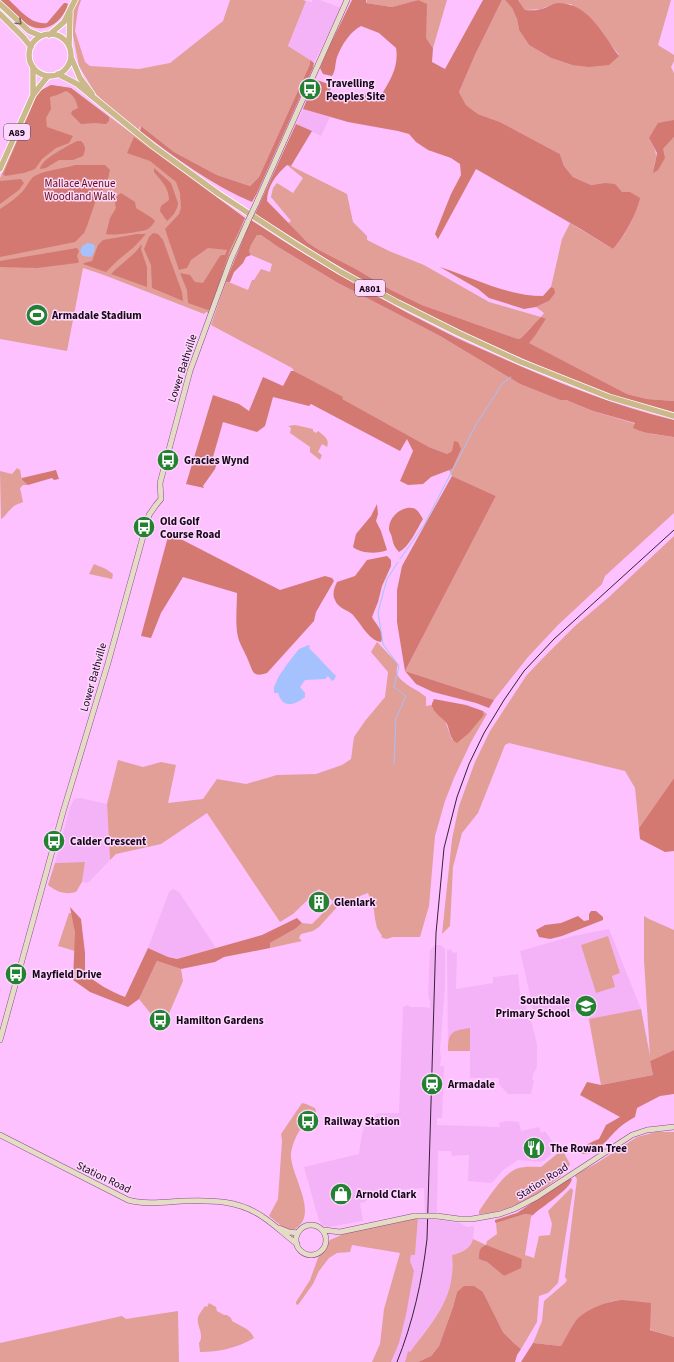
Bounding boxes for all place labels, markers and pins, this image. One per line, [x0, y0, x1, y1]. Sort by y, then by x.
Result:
bus stop icon: Travelling Peoples Site [297, 76, 323, 102]
place label: Travelling Peoples Site [326, 76, 386, 104]
sports icon: Armadale Stadium [24, 302, 50, 328]
place label: Armadale Stadium [51, 308, 142, 323]
bus stop icon: Gracies Wynd [155, 447, 181, 473]
place label: Gracies Wynd [184, 453, 249, 468]
bus stop icon: Old Golf Course Road [131, 514, 157, 540]
place label: Old Golf Course Road [160, 514, 221, 542]
bus stop icon: Calder Crescent [41, 828, 67, 854]
place label: Calder Crescent [70, 834, 147, 849]
building icon: Glenlark [306, 889, 332, 915]
place label: Glenlark [334, 895, 376, 910]
bus stop icon: Mayfield Drive [3, 961, 29, 987]
place label: Mayfield Drive [32, 967, 102, 982]
place label: Southdale Primary School [496, 993, 571, 1021]
school or university icon: Southdale Primary School [573, 993, 599, 1019]
bus stop icon: Hamilton Gardens [147, 1007, 173, 1033]
place label: Hamilton Gardens [176, 1013, 264, 1028]
station icon: Armadale [419, 1071, 445, 1097]
place label: Armadale [447, 1077, 495, 1092]
bus stop icon: Railway Station [295, 1108, 321, 1134]
place label: Railway Station [324, 1114, 400, 1129]
restaurant icon: The Rowan Tree [521, 1135, 547, 1161]
place label: The Rowan Tree [550, 1141, 627, 1156]
shop icon: Arnold Clark [328, 1181, 354, 1207]
place label: Arnold Clark [355, 1187, 416, 1202]

